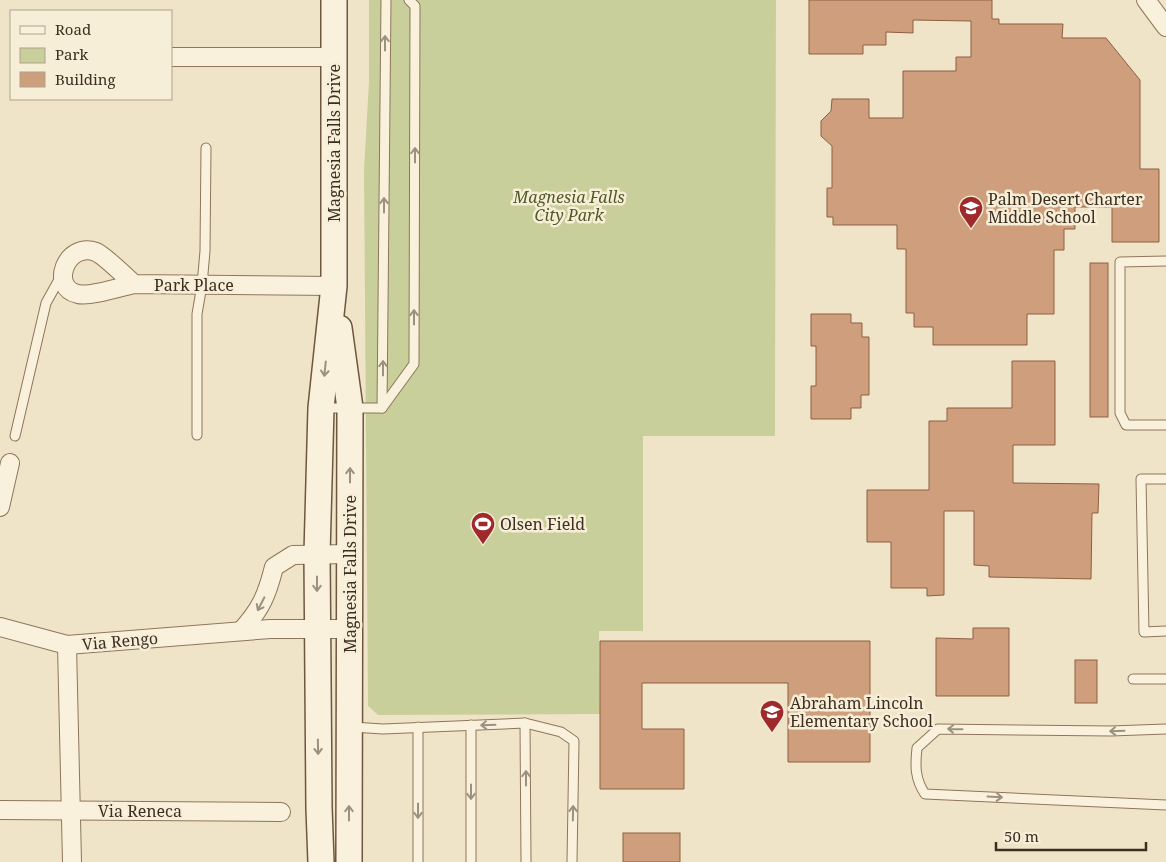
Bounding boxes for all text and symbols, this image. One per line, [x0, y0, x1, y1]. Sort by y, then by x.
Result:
legend [10, 10, 172, 100]
text: Road [55, 19, 91, 39]
one-way arrow [381, 35, 390, 51]
text: Park [55, 44, 89, 64]
street label: Magnesia Falls Drive [323, 64, 345, 222]
text: Building [55, 69, 116, 89]
one-way arrow [410, 147, 420, 163]
park label: Magnesia Falls City Park [512, 186, 625, 226]
place label: Palm Desert Charter Middle School [988, 188, 1143, 228]
school or university icon: Palm Desert Charter Middle School [958, 195, 984, 229]
one-way arrow [379, 198, 389, 214]
street label: Park Place [154, 274, 234, 296]
one-way arrow [409, 309, 419, 326]
one-way arrow [378, 360, 388, 376]
one-way arrow [320, 361, 330, 377]
one-way arrow [345, 468, 355, 484]
street label: Magnesia Falls Drive [339, 495, 361, 653]
sports icon: Olsen Field [470, 511, 496, 545]
place label: Olsen Field [500, 513, 585, 535]
one-way arrow [312, 576, 322, 592]
one-way arrow [256, 597, 266, 612]
street label: Via Rengo [81, 627, 159, 655]
place label: Abraham Lincoln Elementary School [790, 692, 933, 732]
school or university icon: Abraham Lincoln Elementary School [759, 699, 785, 733]
one-way arrow [480, 720, 496, 729]
one-way arrow [947, 725, 963, 734]
one-way arrow [1110, 726, 1126, 736]
one-way arrow [313, 738, 323, 754]
one-way arrow [521, 771, 531, 787]
one-way arrow [466, 783, 476, 799]
one-way arrow [986, 793, 1002, 802]
street label: Via Reneca [98, 800, 182, 822]
one-way arrow [413, 802, 423, 819]
one-way arrow [344, 806, 354, 822]
one-way arrow [568, 806, 578, 822]
scale bar [996, 820, 1146, 852]
text: 50 m [1004, 826, 1039, 846]

